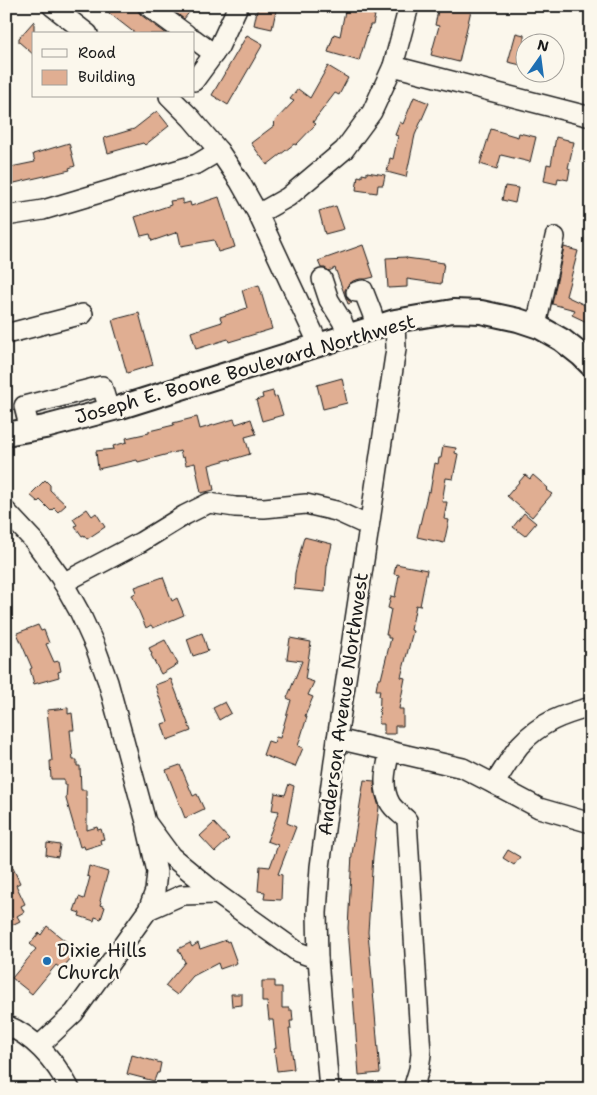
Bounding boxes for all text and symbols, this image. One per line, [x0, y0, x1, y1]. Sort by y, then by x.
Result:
legend [32, 32, 195, 98]
north arrow [514, 32, 564, 82]
text: N [536, 35, 551, 55]
text: Road [78, 43, 116, 63]
text: Building [78, 67, 135, 87]
street label: Joseph E. Boone Boulevard Northwest [72, 308, 418, 430]
street label: Anderson Avenue Northwest [312, 571, 374, 837]
place label: Dixie Hills Church [57, 938, 147, 985]
marker: Dixie Hills Church [41, 955, 53, 967]

